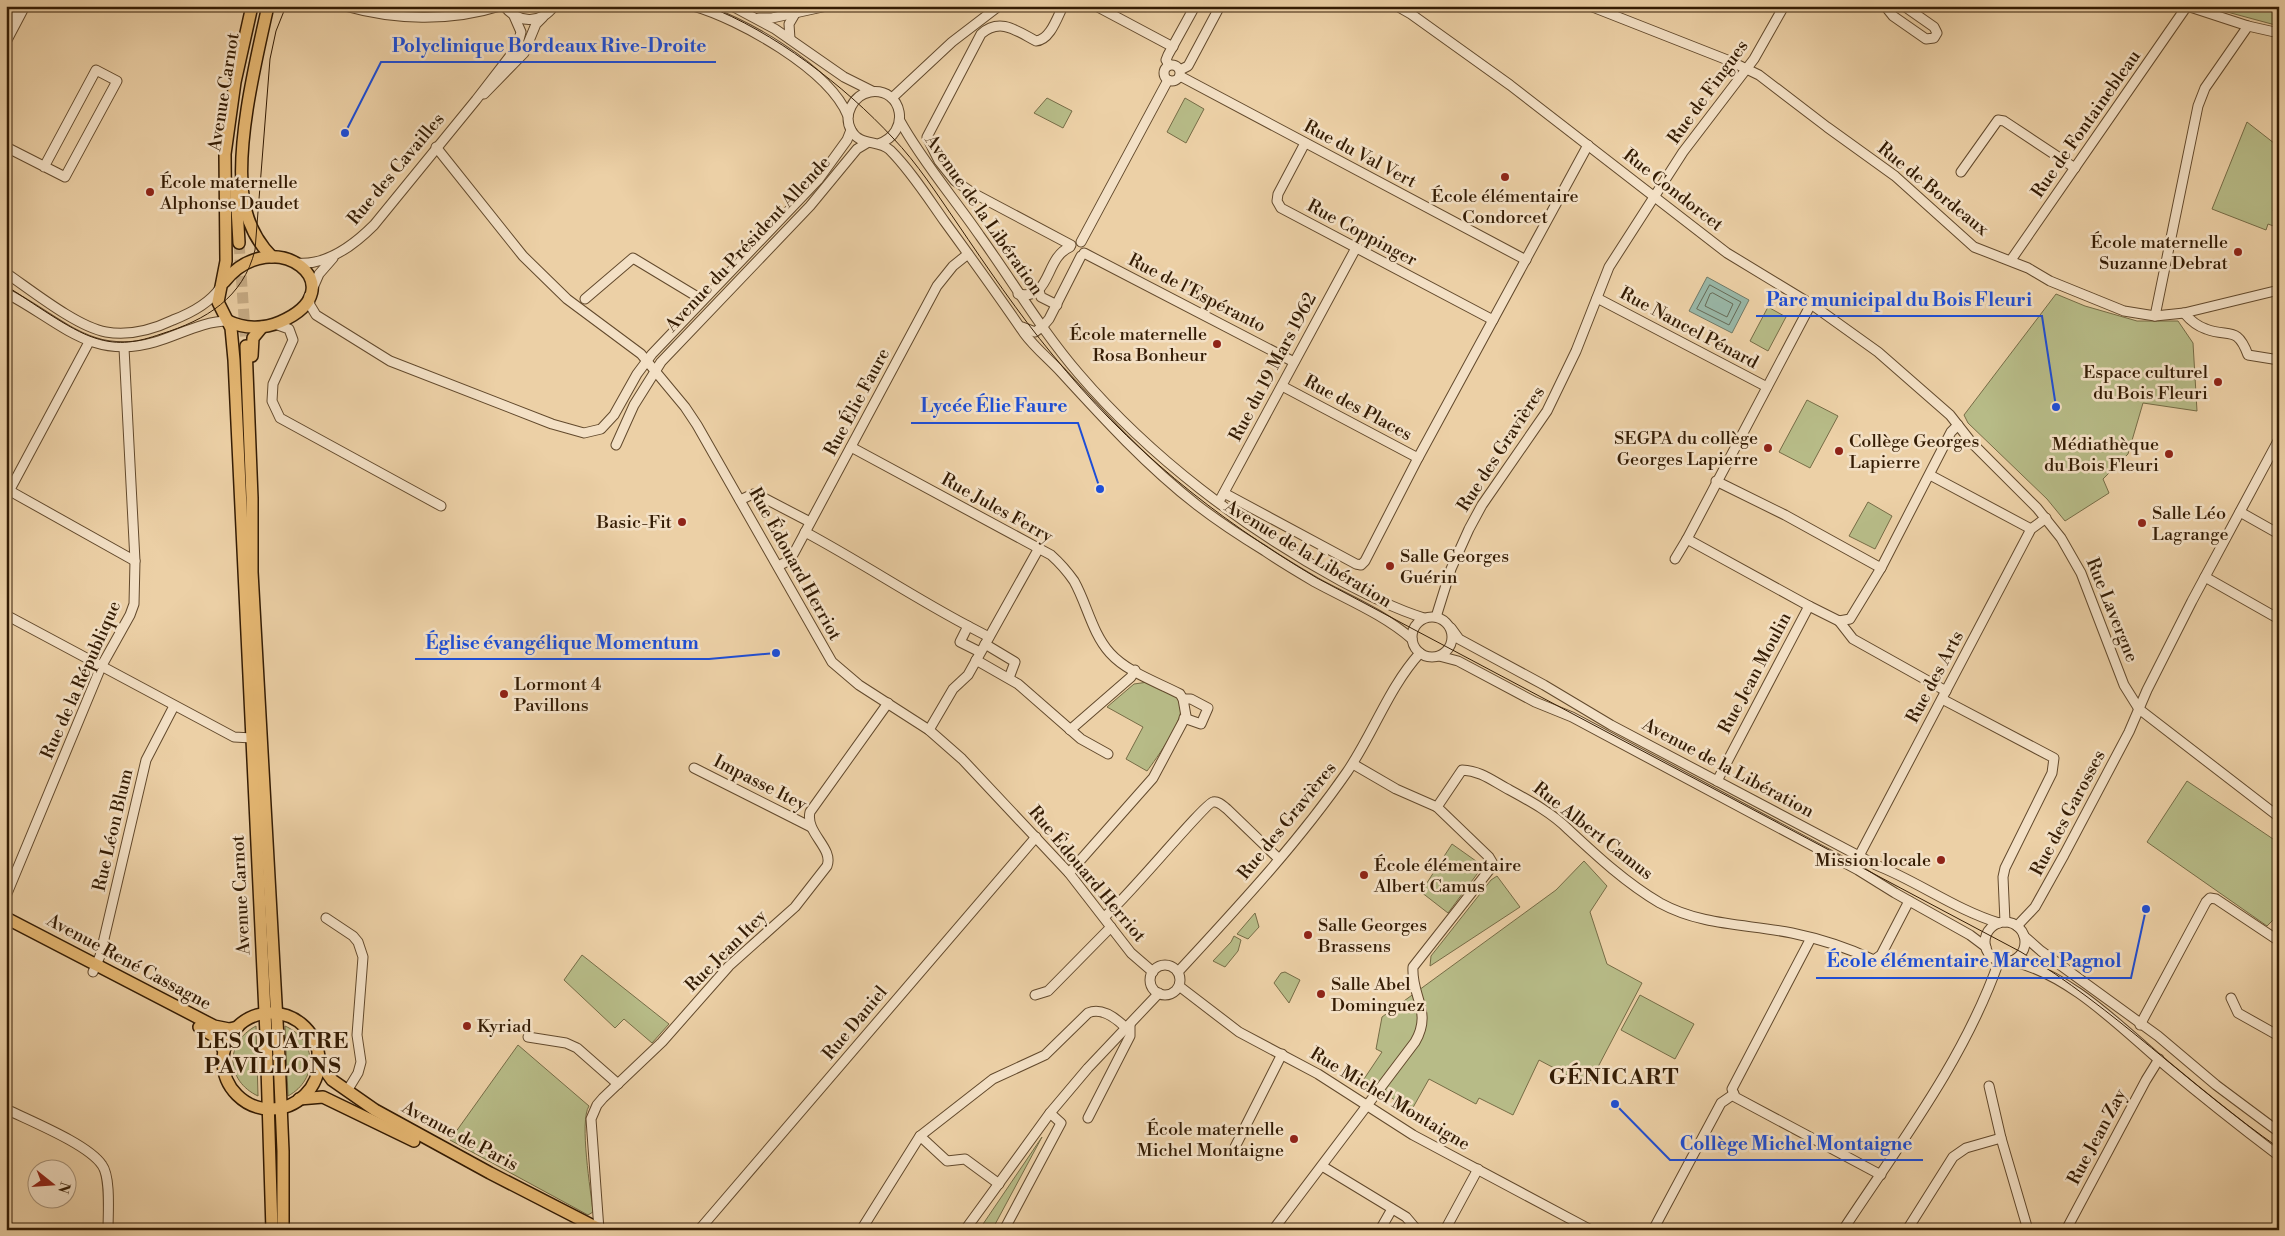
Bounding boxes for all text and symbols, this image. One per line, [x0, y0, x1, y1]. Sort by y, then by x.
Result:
callout: Polyclinique Bordeaux Rive-Droite [381, 28, 716, 62]
street label: Avenue Carnot [203, 31, 245, 154]
text: Polyclinique Bordeaux Rive-Droite [392, 34, 706, 58]
street label: Rue de Fingues [1662, 35, 1754, 149]
street label: Rue de Fontainebleau [2026, 45, 2146, 202]
street label: Rue des Cavailles [342, 108, 450, 230]
street label: Rue du Val Vert [1300, 115, 1421, 194]
street label: Avenue de la Libération [919, 129, 1048, 300]
street label: Rue de Bordeaux [1873, 137, 1994, 242]
street label: Rue Condorcet [1618, 144, 1728, 237]
street label: Avenue du Président Allende [660, 151, 836, 338]
place label: École maternelle Alphonse Daudet [159, 171, 300, 215]
marker: École élémentaire Condorcet [1499, 171, 1511, 183]
place label: École élémentaire Condorcet [1431, 185, 1579, 229]
marker: École maternelle Alphonse Daudet [144, 186, 156, 198]
street label: Rue Coppinger [1303, 194, 1421, 272]
place label: École maternelle Suzanne Debrat [2090, 231, 2229, 275]
marker: École maternelle Suzanne Debrat [2232, 246, 2244, 258]
street label: Rue de l'Espéranto [1124, 248, 1270, 338]
street label: Rue Nancel Pénard [1616, 282, 1763, 375]
callout: Parc municipal du Bois Fleuri [1756, 282, 2042, 316]
text: Parc municipal du Bois Fleuri [1766, 288, 2032, 312]
street label: Rue du 19 Mars 1962 [1224, 289, 1322, 445]
place label: École maternelle Rosa Bonheur [1069, 323, 1207, 367]
marker: École maternelle Rosa Bonheur [1211, 338, 1223, 350]
street label: Rue Élie Faure [819, 344, 895, 460]
place label: Espace culturel du Bois Fleuri [2083, 361, 2209, 405]
street label: Rue des Places [1300, 370, 1416, 446]
marker: Espace culturel du Bois Fleuri [2212, 376, 2224, 388]
street label: Rue des Gravières [1452, 382, 1550, 516]
callout: Lycée Élie Faure [911, 389, 1078, 423]
text: Lycée Élie Faure [920, 393, 1068, 418]
place label: SEGPA du collège Georges Lapierre [1614, 427, 1758, 471]
place label: Collège Georges Lapierre [1849, 430, 1979, 474]
place label: Médiathèque du Bois Fleuri [2044, 433, 2159, 477]
marker: SEGPA du collège Georges Lapierre [1762, 442, 1774, 454]
marker: Collège Georges Lapierre [1833, 445, 1845, 457]
marker: Médiathèque du Bois Fleuri [2163, 448, 2175, 460]
street label: Rue Jules Ferry [937, 468, 1057, 548]
street label: Rue Édouard Herriot [743, 484, 847, 645]
street label: Avenue de la Libération [1219, 494, 1396, 613]
place label: Salle Léo Lagrange [2152, 502, 2229, 546]
place label: Basic-Fit [595, 511, 673, 534]
marker: Basic-Fit [676, 516, 688, 528]
marker: Salle Léo Lagrange [2136, 517, 2148, 529]
place label: Salle Georges Guérin [1400, 545, 1509, 589]
street label: Rue Lavergne [2081, 554, 2143, 666]
marker: Salle Georges Guérin [1384, 560, 1396, 572]
street label: Rue de la République [36, 597, 126, 763]
street label: Rue Jean Moulin [1713, 608, 1797, 738]
callout: Église évangélique Momentum [415, 625, 709, 659]
street label: Rue des Arts [1901, 627, 1969, 727]
text: Église évangélique Momentum [425, 630, 699, 655]
place label: Lormont 4 Pavillons [514, 673, 602, 717]
marker: Lormont 4 Pavillons [498, 688, 510, 700]
street label: Avenue de la Libération [1637, 712, 1818, 823]
street label: Rue des Garosses [2025, 746, 2111, 880]
street label: Impasse Itey [710, 750, 811, 816]
street label: Rue des Gravières [1232, 757, 1342, 885]
street label: Rue Léon Blum [88, 766, 138, 894]
street label: Rue Albert Camus [1528, 777, 1658, 885]
street label: Rue Édouard Herriot [1023, 801, 1151, 947]
street label: Avenue Carnot [226, 834, 256, 956]
place label: Mission locale [1815, 849, 1931, 872]
place label: École élémentaire Albert Camus [1373, 854, 1521, 898]
marker: Mission locale [1935, 854, 1947, 866]
marker: École élémentaire Albert Camus [1358, 869, 1370, 881]
street label: Rue Jean Itey [680, 905, 772, 997]
street label: Avenue René Cassagne [42, 908, 215, 1015]
place label: Salle Georges Brassens [1317, 914, 1427, 958]
marker: Salle Georges Brassens [1302, 929, 1314, 941]
callout: École élémentaire Marcel Pagnol [1816, 944, 2131, 978]
text: École élémentaire Marcel Pagnol [1826, 948, 2122, 973]
place label: Salle Abel Dominguez [1331, 973, 1425, 1017]
street label: Rue Daniel [817, 981, 893, 1065]
marker: Salle Abel Dominguez [1315, 988, 1327, 1000]
place label: Kyriad [477, 1015, 532, 1038]
marker: Kyriad [461, 1020, 473, 1032]
district label: LES QUATRE PAVILLONS [197, 1028, 349, 1080]
street label: Rue Michel Montaigne [1306, 1042, 1474, 1156]
district label: GÉNICART [1549, 1062, 1679, 1091]
street label: Rue Jean Zay [2062, 1085, 2132, 1189]
street label: Avenue de Paris [397, 1095, 522, 1176]
place label: École maternelle Michel Montaigne [1137, 1118, 1284, 1162]
callout: Collège Michel Montaigne [1670, 1126, 1923, 1160]
text: Collège Michel Montaigne [1680, 1132, 1912, 1156]
marker: École maternelle Michel Montaigne [1288, 1133, 1300, 1145]
north arrow [28, 1158, 78, 1208]
text: N [53, 1180, 74, 1195]

